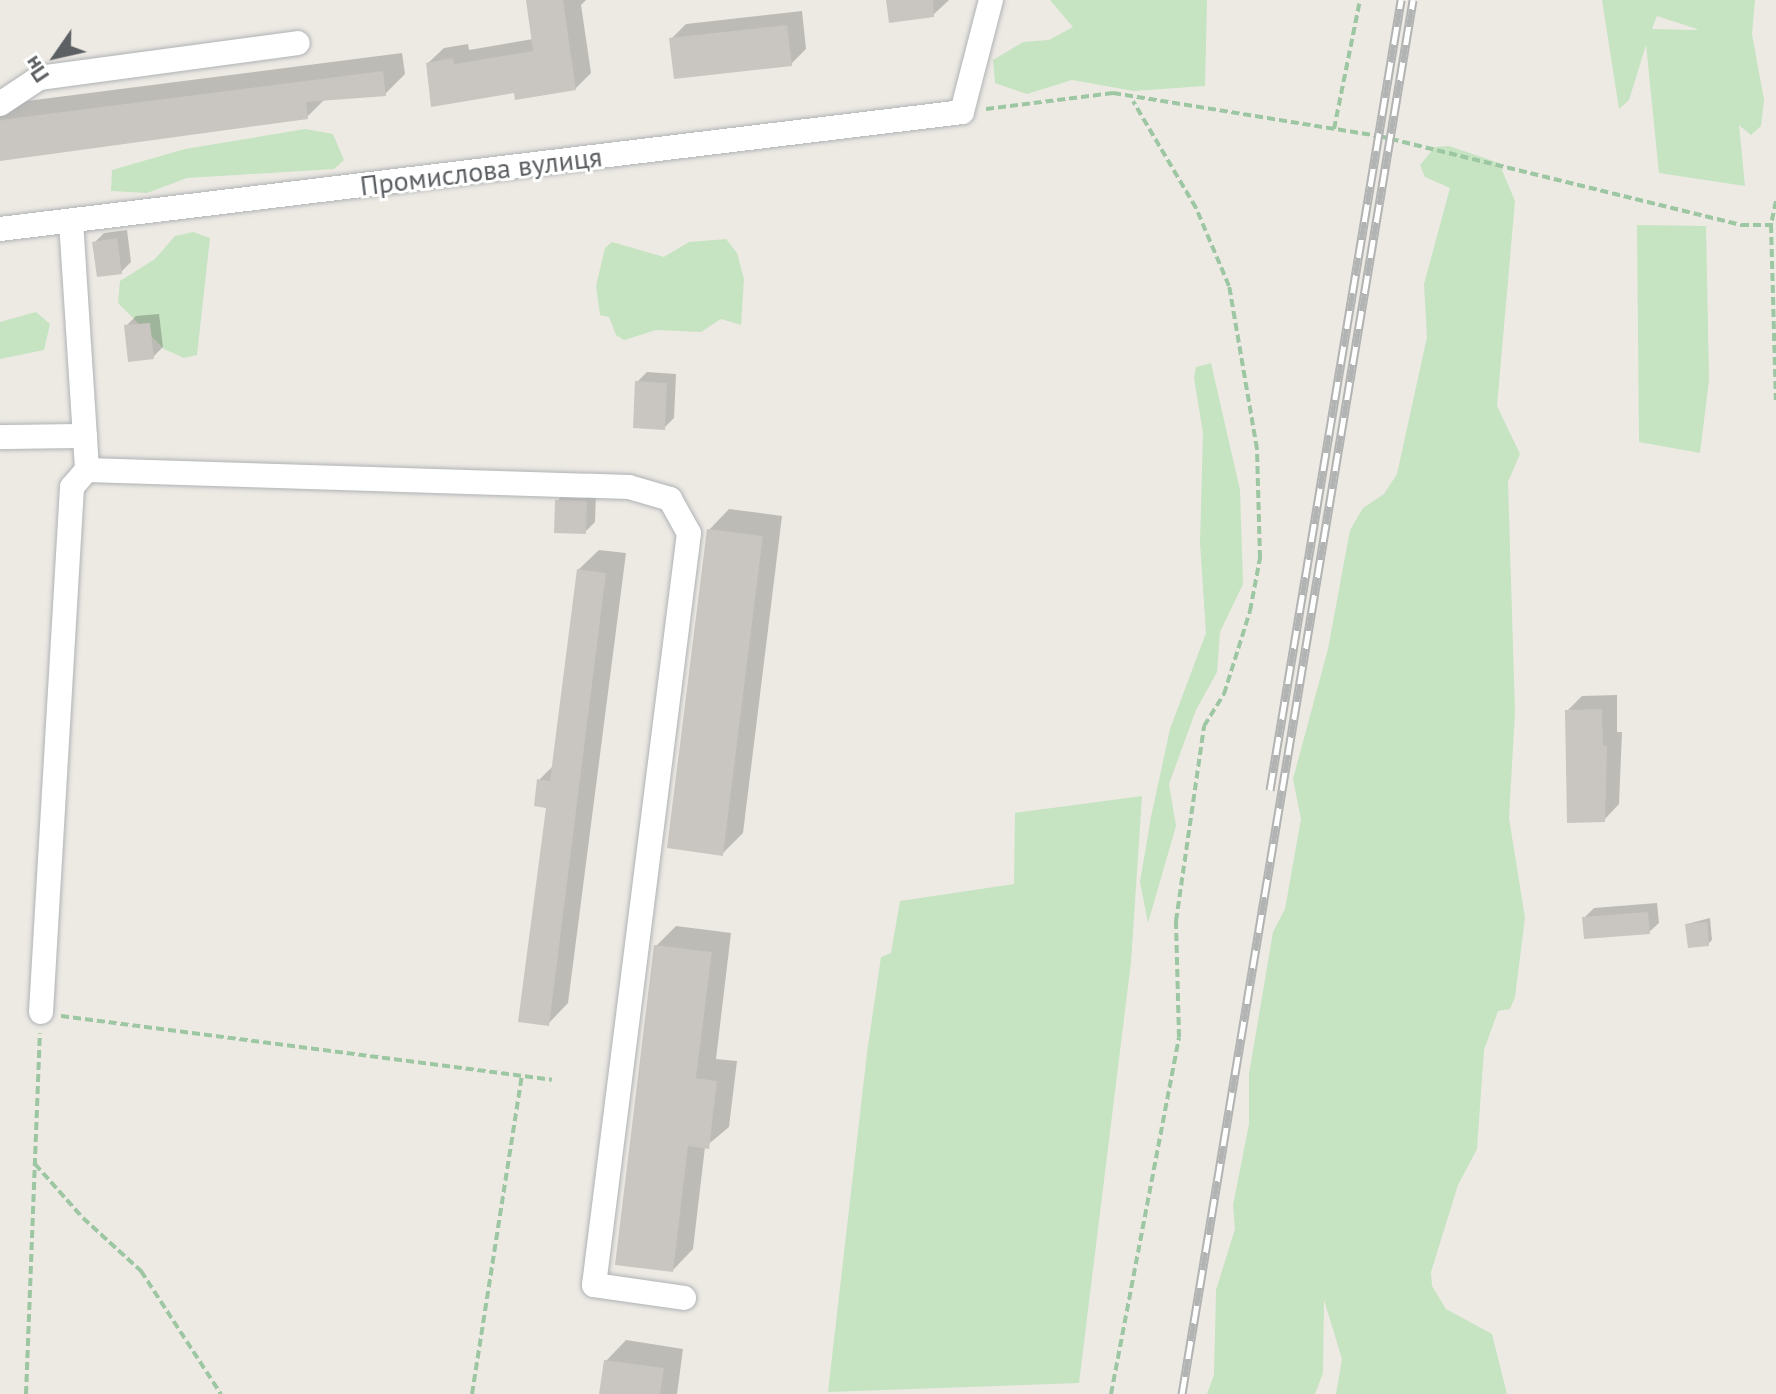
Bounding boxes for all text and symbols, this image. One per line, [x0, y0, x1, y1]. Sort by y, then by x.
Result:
north arrow [16, 16, 96, 96]
text: Пн [17, 51, 55, 88]
street label: Промислова вулиця [358, 139, 604, 203]

